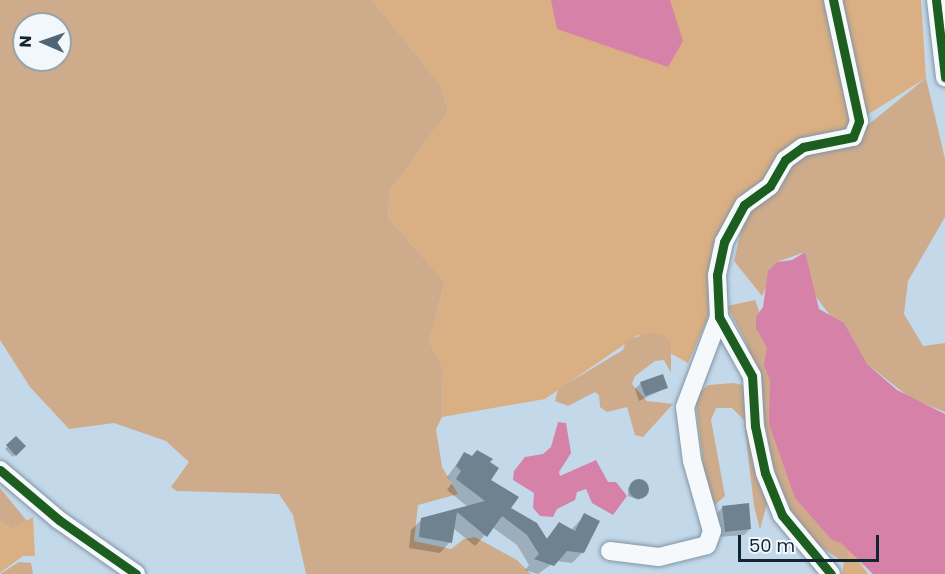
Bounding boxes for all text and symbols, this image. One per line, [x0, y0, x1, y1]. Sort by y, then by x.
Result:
north arrow [12, 12, 72, 72]
text: N [14, 35, 37, 48]
scale bar [741, 523, 882, 561]
text: 50 m [749, 533, 795, 558]

